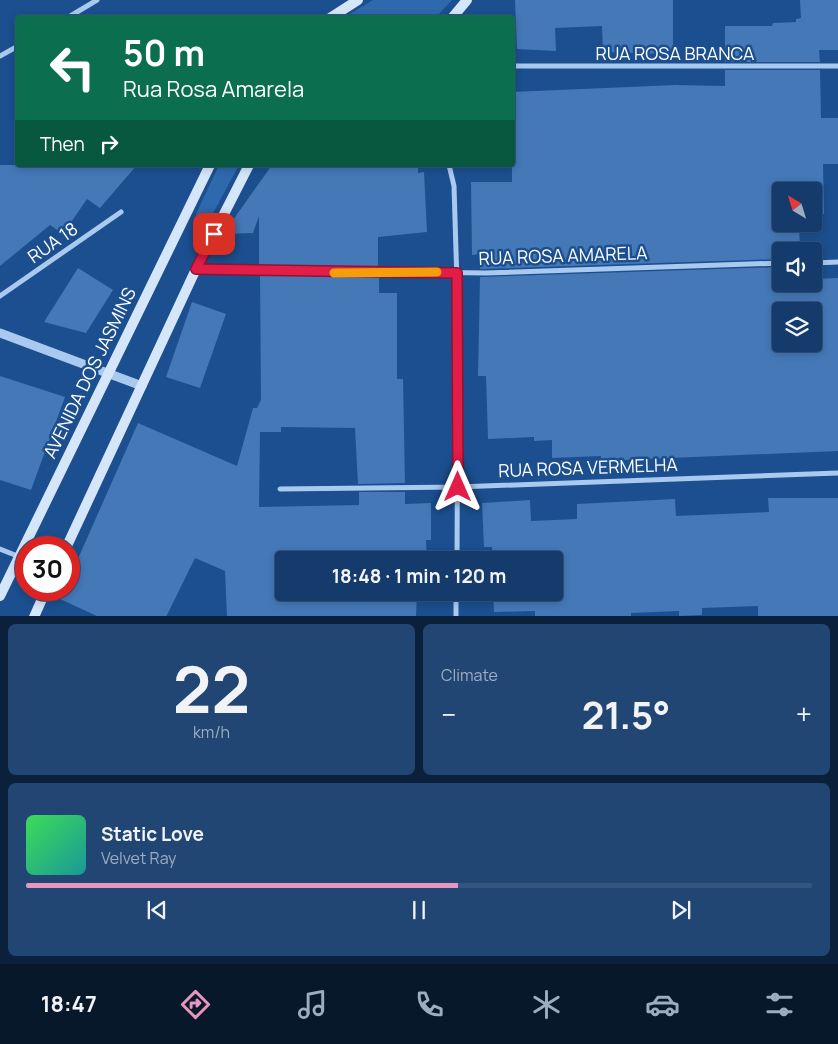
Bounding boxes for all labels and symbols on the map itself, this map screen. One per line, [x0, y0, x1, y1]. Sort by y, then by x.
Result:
street label: RUA ROSA BRANCA [596, 41, 755, 65]
north arrow [772, 182, 822, 232]
pin [193, 213, 235, 255]
street label: RUA 18 [23, 216, 82, 268]
street label: RUA ROSA AMARELA [478, 240, 648, 270]
street label: AVENIDA DOS JASMINS [37, 283, 141, 462]
street label: RUA ROSA VERMELHA [498, 452, 679, 482]
position arrow [431, 460, 483, 512]
speed limit sign: 30 [15, 536, 80, 601]

